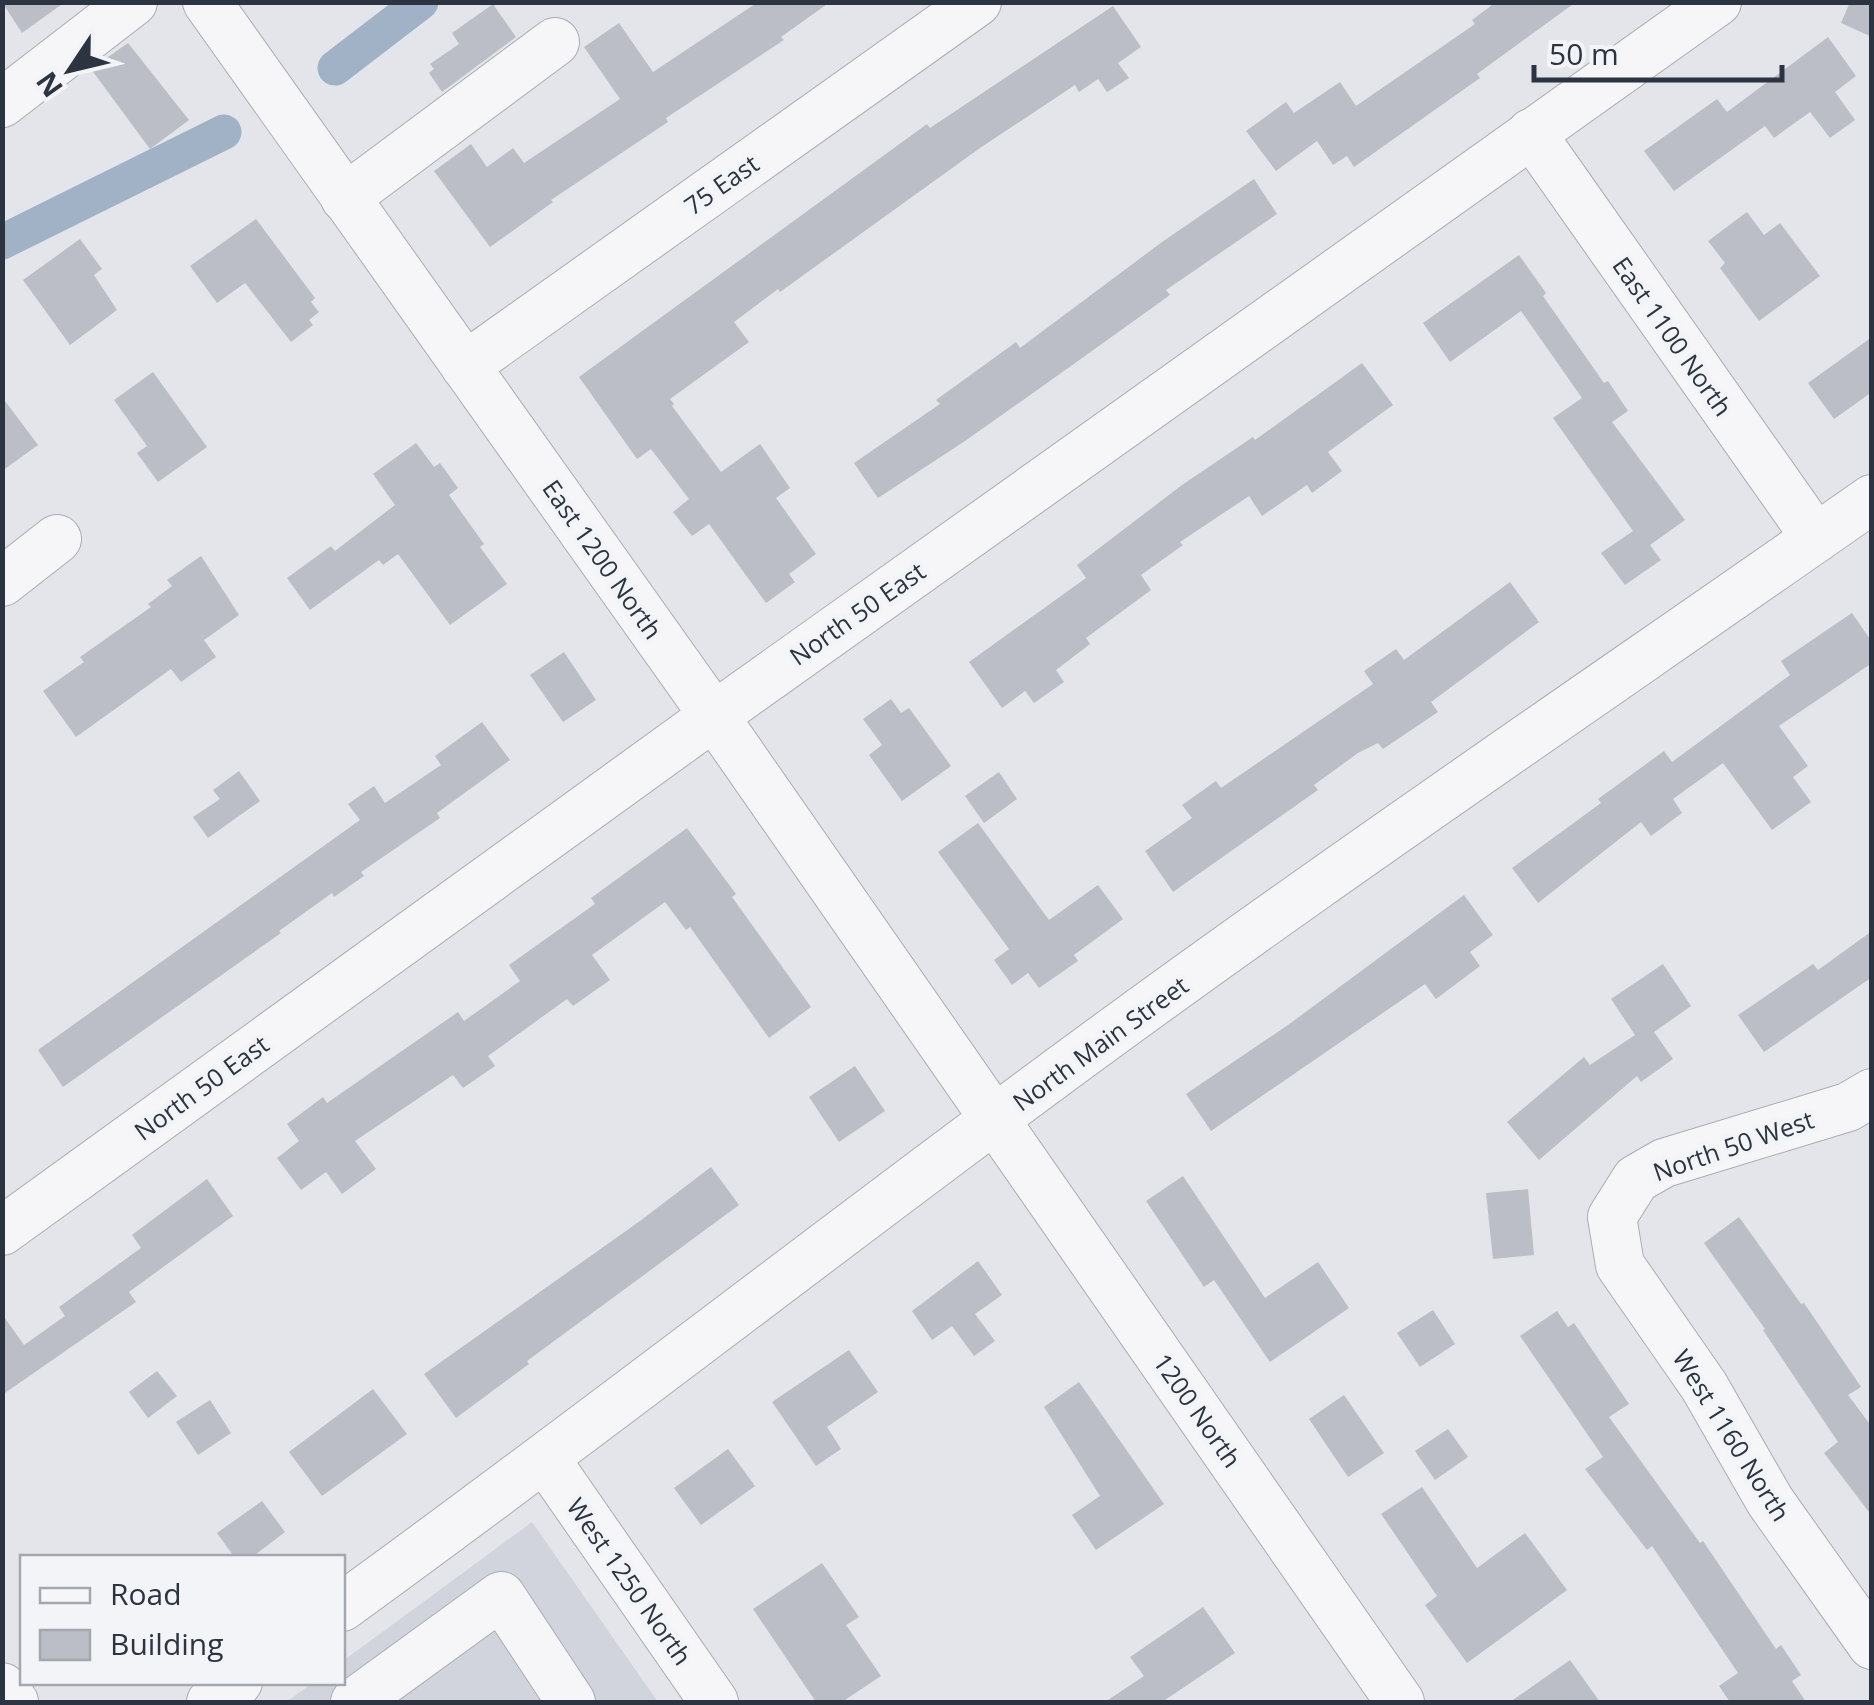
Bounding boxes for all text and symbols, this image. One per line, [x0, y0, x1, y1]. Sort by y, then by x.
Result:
north arrow [20, 20, 120, 120]
scale bar [1534, 20, 1782, 82]
text: 50 m [1549, 33, 1619, 74]
text: N [27, 65, 71, 105]
street label: 75 East [677, 146, 765, 222]
street label: East 1100 North [1605, 250, 1741, 422]
street label: East 1200 North [535, 473, 671, 645]
street label: North 50 East [782, 554, 932, 672]
street label: North Main Street [1005, 968, 1195, 1118]
street label: North 50 East [127, 1027, 275, 1147]
street label: North 50 West [1648, 1102, 1818, 1188]
street label: West 1160 North [1666, 1343, 1798, 1527]
street label: 1200 North [1146, 1346, 1250, 1474]
street label: West 1250 North [560, 1491, 700, 1671]
legend [20, 1555, 345, 1685]
text: Road [110, 1573, 182, 1614]
text: Building [110, 1623, 224, 1664]

